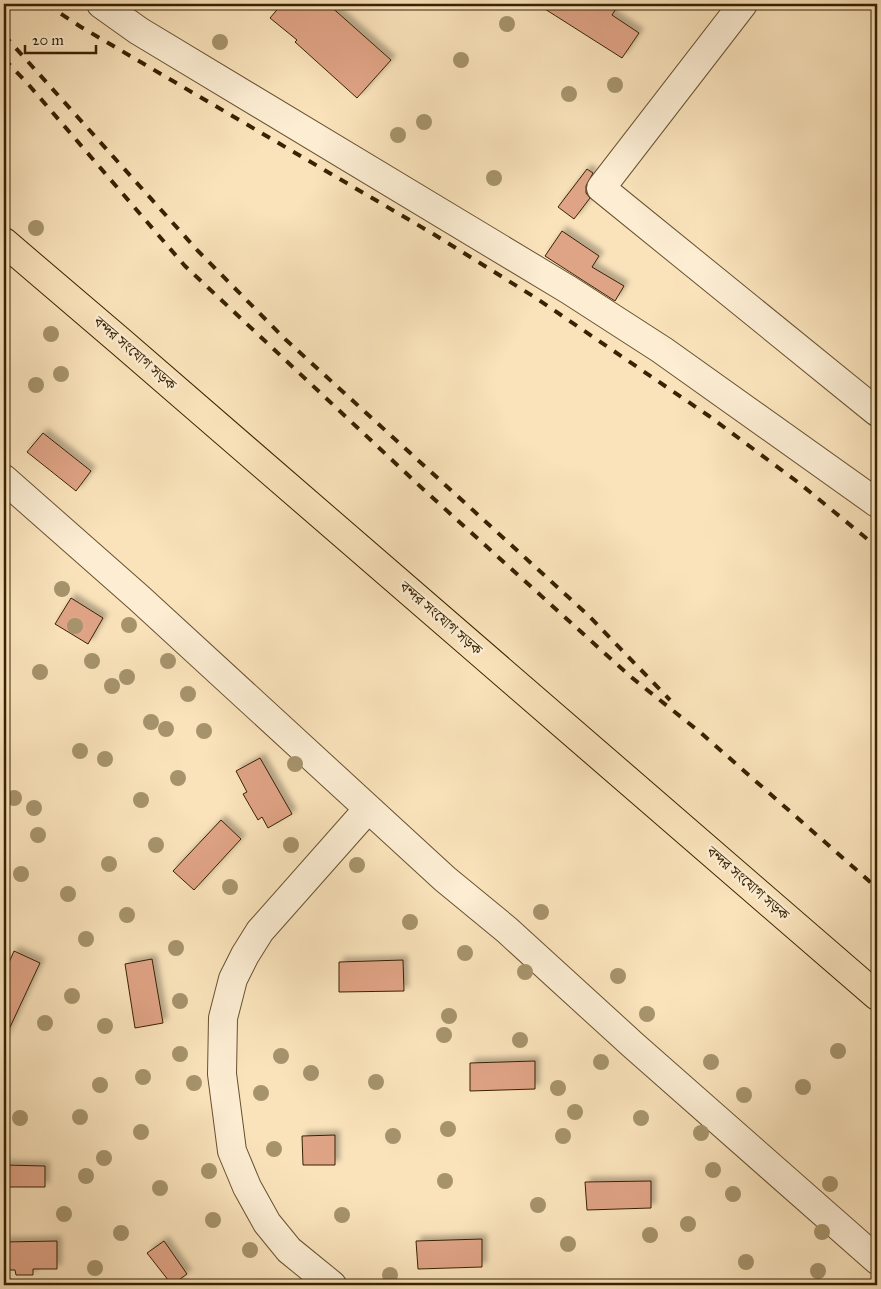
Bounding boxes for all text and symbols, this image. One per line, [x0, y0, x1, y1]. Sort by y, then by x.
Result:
scale bar [25, 22, 96, 54]
text: 20 m [32, 31, 64, 49]
street label: বন্দর সংযোগ সড়ক [89, 312, 180, 394]
street label: বন্দর সংযোগ সড়ক [395, 577, 486, 659]
street label: বন্দর সংযোগ সড়ক [702, 842, 793, 924]

